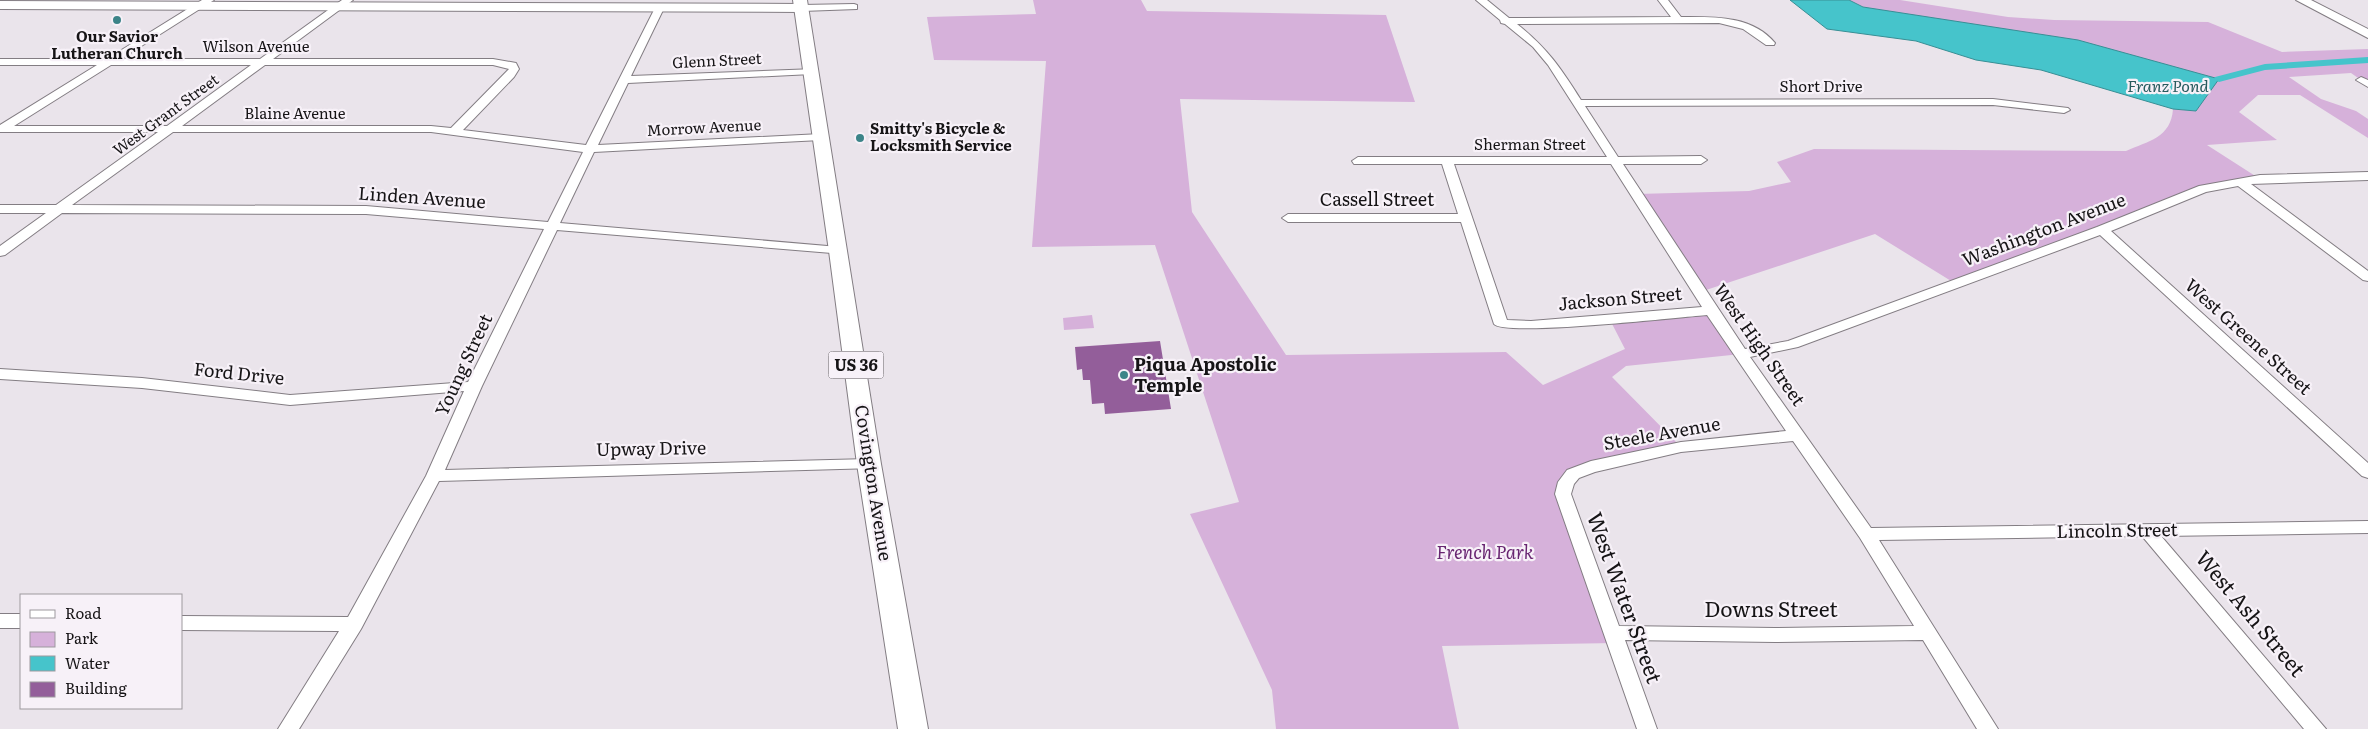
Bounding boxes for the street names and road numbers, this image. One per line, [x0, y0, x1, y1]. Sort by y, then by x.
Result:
street label: Wilson Avenue [202, 34, 310, 57]
street label: Glenn Street [672, 46, 762, 73]
street label: West Grant Street [107, 67, 223, 160]
street label: Short Drive [1779, 74, 1863, 97]
street label: Blaine Avenue [244, 101, 346, 124]
street label: Morrow Avenue [646, 112, 762, 141]
street label: Sherman Street [1474, 132, 1586, 155]
street label: Linden Avenue [357, 179, 487, 214]
street label: Cassell Street [1320, 185, 1435, 212]
street label: Washington Avenue [1958, 185, 2129, 272]
street label: West Greene Street [2180, 271, 2319, 401]
street label: West High Street [1708, 277, 1813, 411]
street label: Jackson Street [1557, 279, 1684, 316]
street label: Young Street [427, 308, 498, 420]
road number: US 36 [828, 352, 884, 378]
street label: Ford Drive [193, 354, 286, 391]
street label: Covington Avenue [849, 403, 900, 563]
street label: Steele Avenue [1601, 409, 1722, 456]
street label: Upway Drive [596, 433, 706, 462]
street label: West Water Street [1581, 507, 1672, 688]
street label: Lincoln Street [2056, 515, 2179, 544]
street label: West Ash Street [2190, 542, 2314, 683]
street label: Downs Street [1704, 592, 1838, 623]

